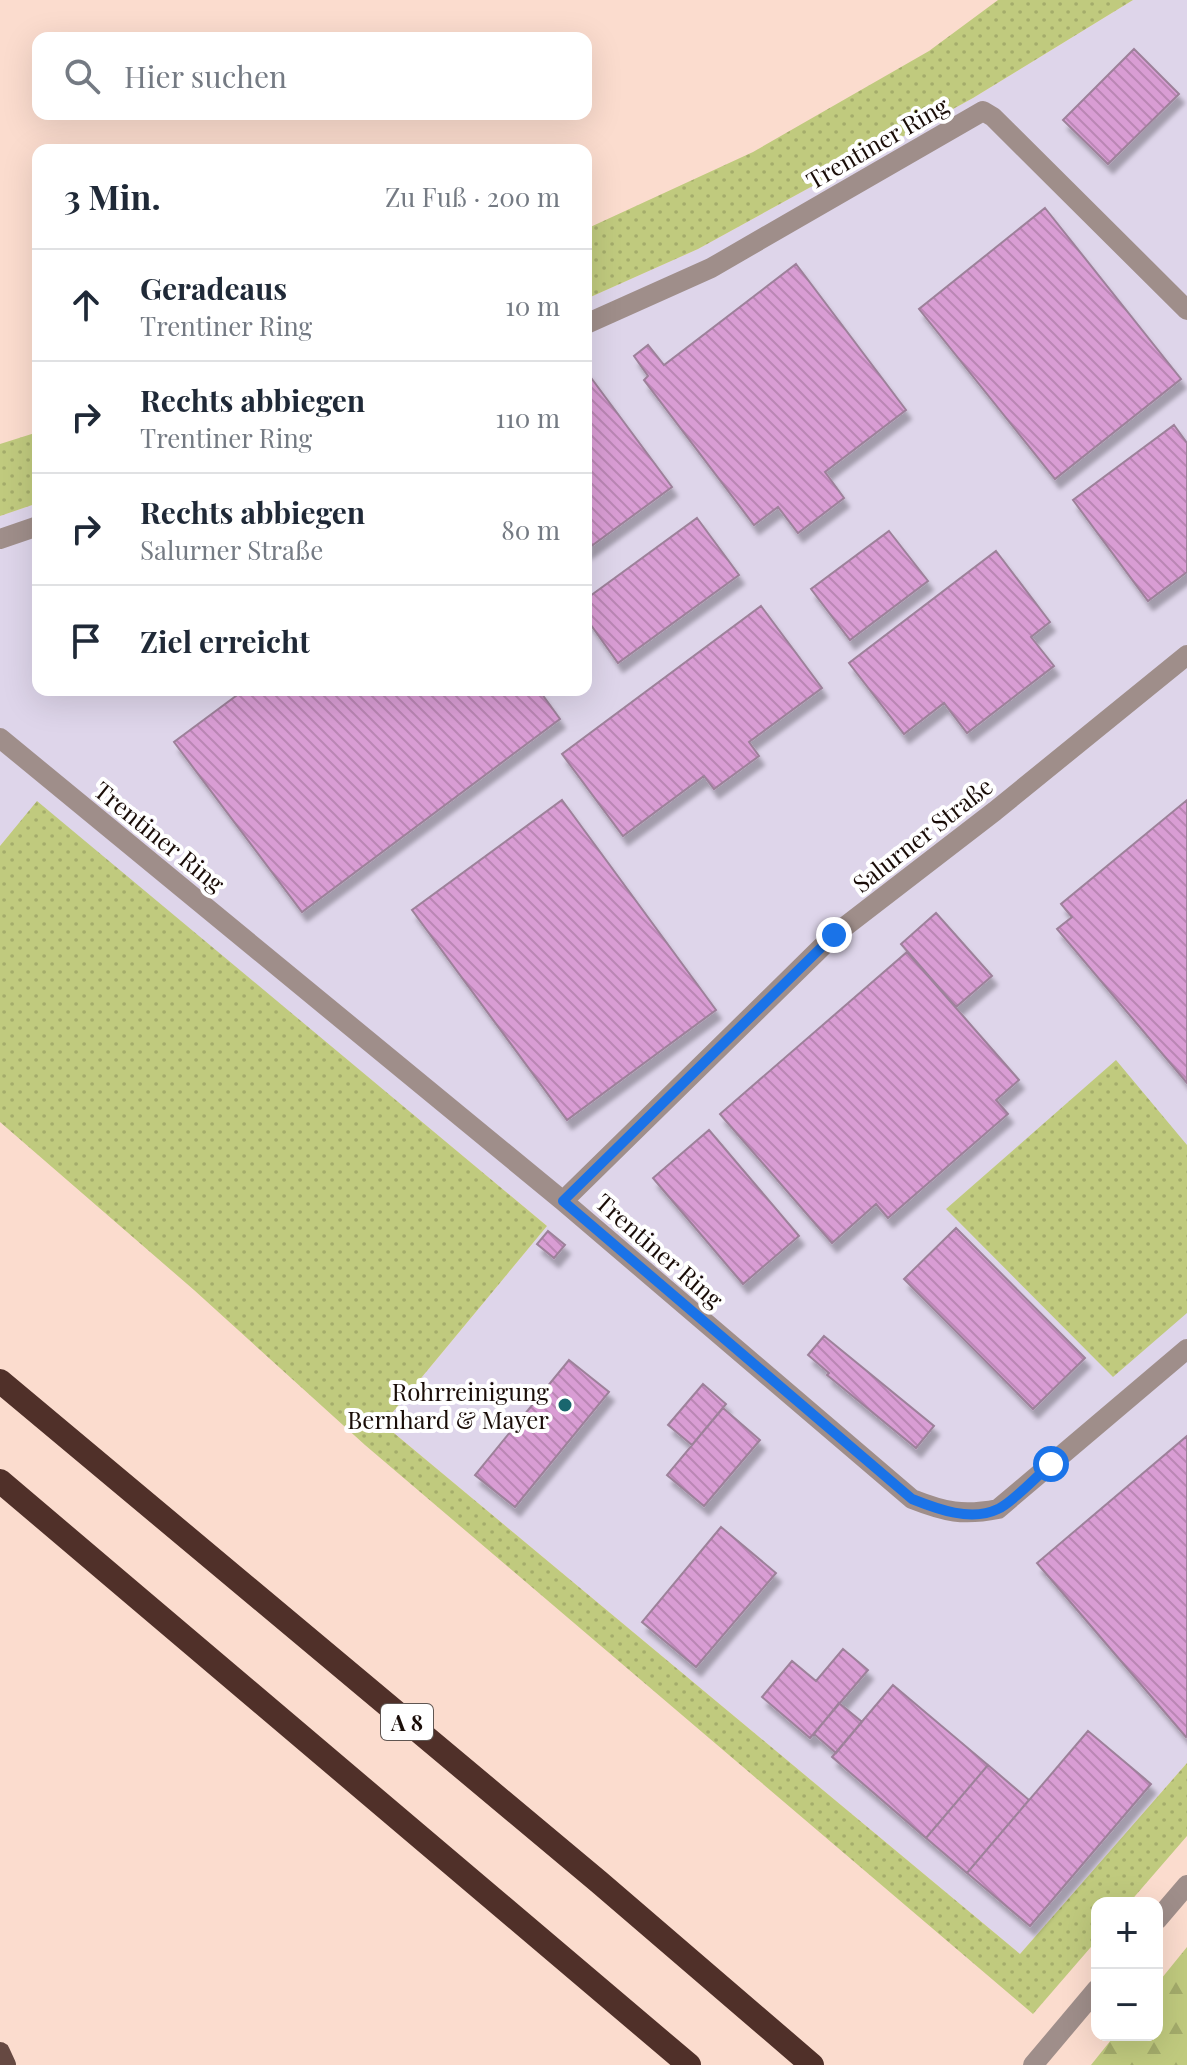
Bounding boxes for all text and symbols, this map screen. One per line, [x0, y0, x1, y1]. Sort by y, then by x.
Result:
search box [32, 32, 592, 120]
icon: search [60, 54, 104, 98]
text: Hier suchen [124, 56, 287, 96]
street label: Trentiner Ring [800, 88, 954, 196]
text: 3 Min. [64, 173, 161, 219]
text: Zu Fuß · 200 m [385, 179, 560, 214]
text: Geradeaus [140, 268, 287, 308]
icon: ahead [64, 283, 108, 327]
text: 10 m [505, 288, 560, 323]
text: Trentiner Ring [140, 308, 312, 343]
text: Rechts abbiegen [140, 380, 365, 420]
icon: right [64, 395, 108, 439]
text: 110 m [496, 400, 560, 435]
text: Trentiner Ring [140, 420, 312, 455]
text: Rechts abbiegen [140, 492, 365, 532]
icon: right [64, 507, 108, 551]
text: 80 m [501, 512, 560, 547]
text: Salurner Straße [140, 532, 323, 567]
icon: arrive [64, 619, 108, 663]
text: Ziel erreicht [140, 621, 310, 661]
street label: Salurner Straße [845, 769, 999, 899]
street label: Trentiner Ring [88, 774, 232, 899]
route end [816, 917, 852, 953]
street label: Trentiner Ring [589, 1186, 731, 1314]
place label: Rohrreinigung Bernhard & Mayer [347, 1375, 549, 1435]
marker: Rohrreinigung Bernhard & Mayer [556, 1396, 574, 1414]
route start [1033, 1446, 1069, 1482]
road number: A 8 [381, 1704, 433, 1740]
map controls [1091, 1897, 1163, 2041]
button: + [1091, 1897, 1163, 1969]
button: − [1091, 1969, 1163, 2041]

